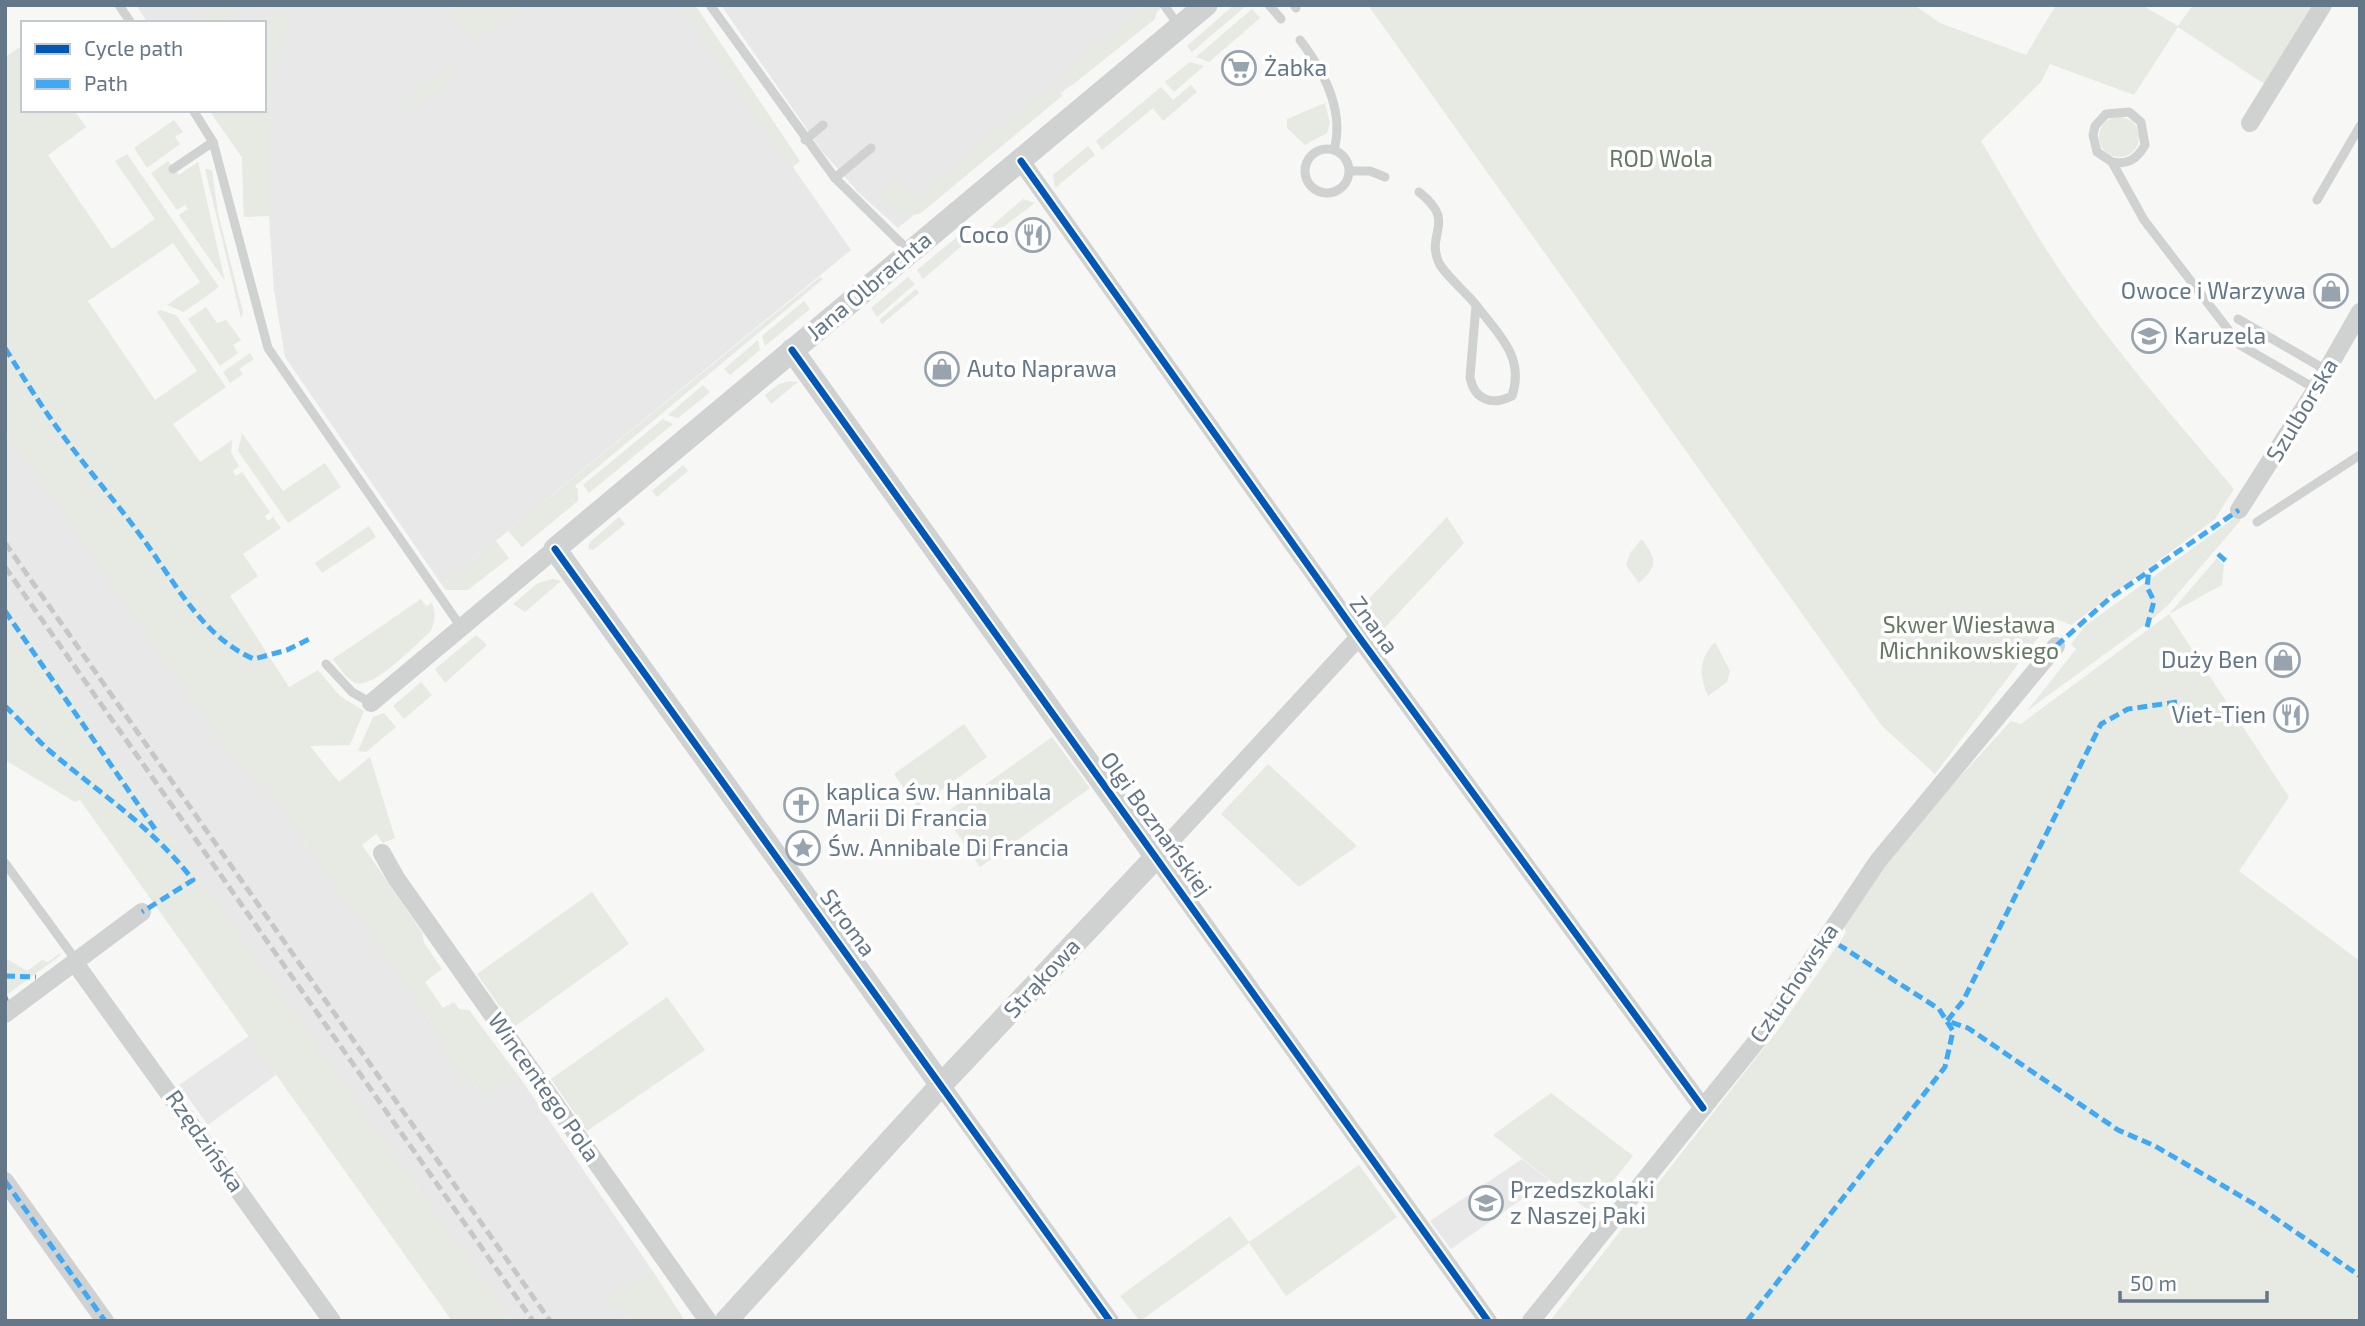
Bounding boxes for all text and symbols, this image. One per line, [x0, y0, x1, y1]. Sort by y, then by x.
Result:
legend [21, 21, 266, 112]
text: Cycle path [84, 35, 183, 60]
supermarket icon: Żabka [1220, 49, 1258, 87]
place label: Żabka [1264, 53, 1327, 81]
text: Path [84, 70, 128, 95]
park label: ROD Wola [1609, 144, 1713, 172]
restaurant icon: Coco [1014, 216, 1052, 254]
place label: Coco [959, 220, 1009, 248]
street label: Jana Olbrachta [800, 225, 937, 346]
shop icon: Owoce i Warzywa [2312, 272, 2350, 310]
place label: Owoce i Warzywa [2121, 276, 2306, 304]
school or university icon: Karuzela [2130, 317, 2168, 355]
place label: Karuzela [2174, 321, 2266, 349]
shop icon: Auto Naprawa [923, 350, 961, 388]
street label: Szulborska [2259, 353, 2343, 466]
place label: Auto Naprawa [967, 354, 1117, 382]
street label: Znana [1344, 590, 1405, 659]
park label: Skwer Wiesława Michnikowskiego [1879, 610, 2059, 664]
shop icon: Duży Ben [2264, 641, 2302, 679]
place label: Duży Ben [2161, 645, 2258, 673]
restaurant icon: Viet-Tien [2272, 696, 2310, 734]
place label: Viet-Tien [2171, 700, 2266, 728]
street label: Olgi Boznańskiej [1095, 746, 1219, 901]
place label: kaplica św. Hannibala Marii Di Francia [826, 777, 1051, 831]
church icon: kaplica św. Hannibala Marii Di Francia [782, 786, 820, 824]
place icon: Św. Annibale Di Francia [784, 829, 822, 867]
place label: Św. Annibale Di Francia [828, 833, 1069, 861]
street label: Stroma [815, 883, 883, 962]
street label: Człuchowska [1743, 917, 1843, 1048]
street label: Strąkowa [997, 931, 1085, 1023]
street label: Wincentego Pola [483, 1006, 607, 1166]
street label: Rzędzińska [160, 1084, 251, 1197]
place label: Przedszkolaki z Naszej Paki [1510, 1175, 1655, 1229]
school or university icon: Przedszkolaki z Naszej Paki [1467, 1184, 1505, 1222]
scale bar [2120, 1260, 2267, 1304]
text: 50 m [2130, 1270, 2177, 1295]

